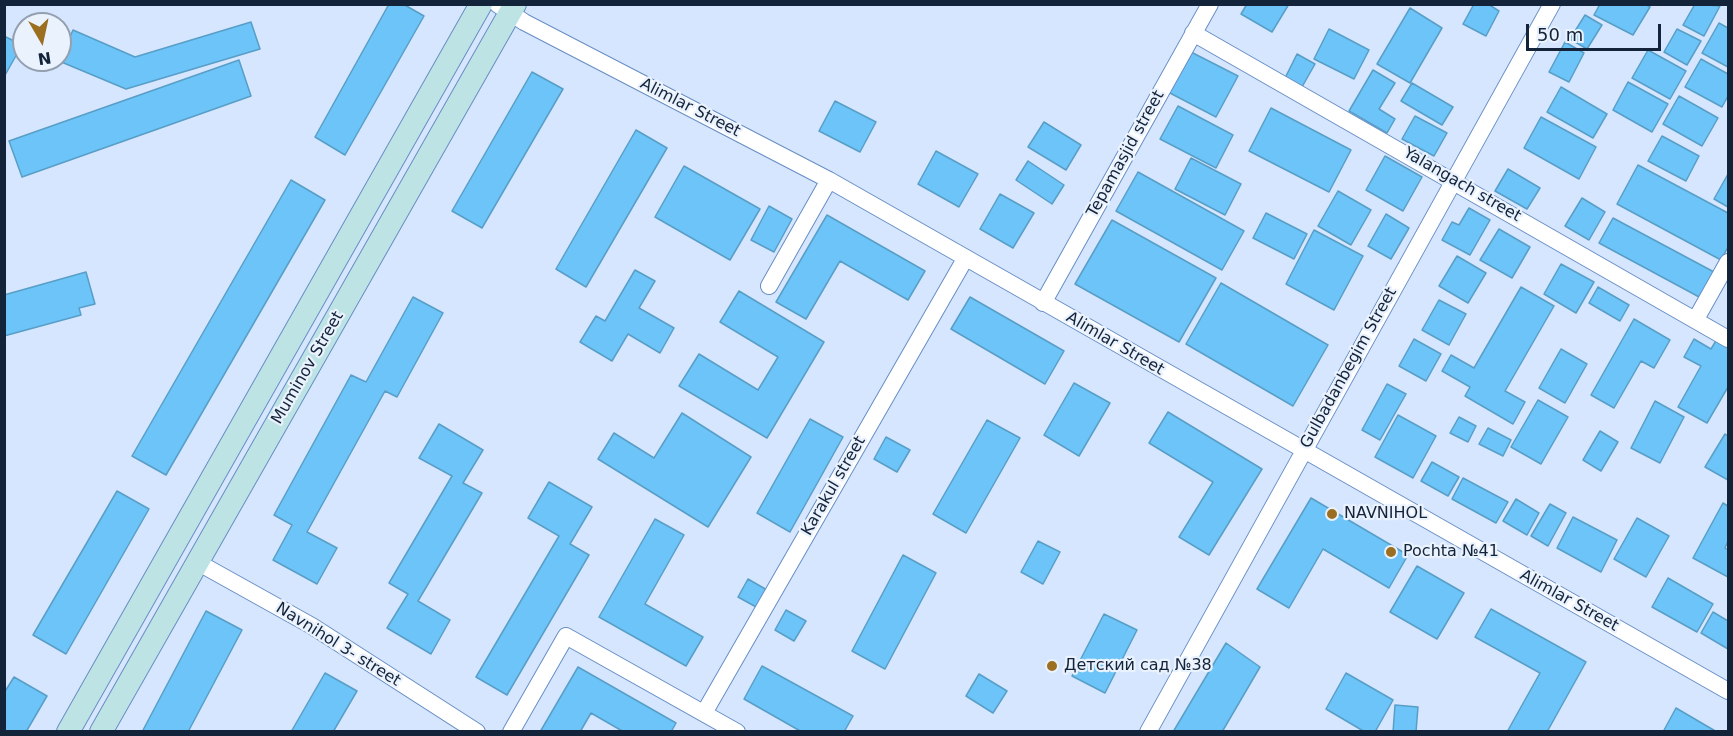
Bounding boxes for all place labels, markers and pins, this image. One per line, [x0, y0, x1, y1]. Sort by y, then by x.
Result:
place label: NAVNIHOL [1344, 504, 1427, 524]
marker: NAVNIHOL [1325, 507, 1339, 521]
place label: Pochta №41 [1403, 542, 1499, 562]
marker: Pochta №41 [1384, 545, 1398, 559]
place label: Детский сад №38 [1064, 656, 1212, 676]
marker: Детский сад №38 [1045, 659, 1059, 673]

